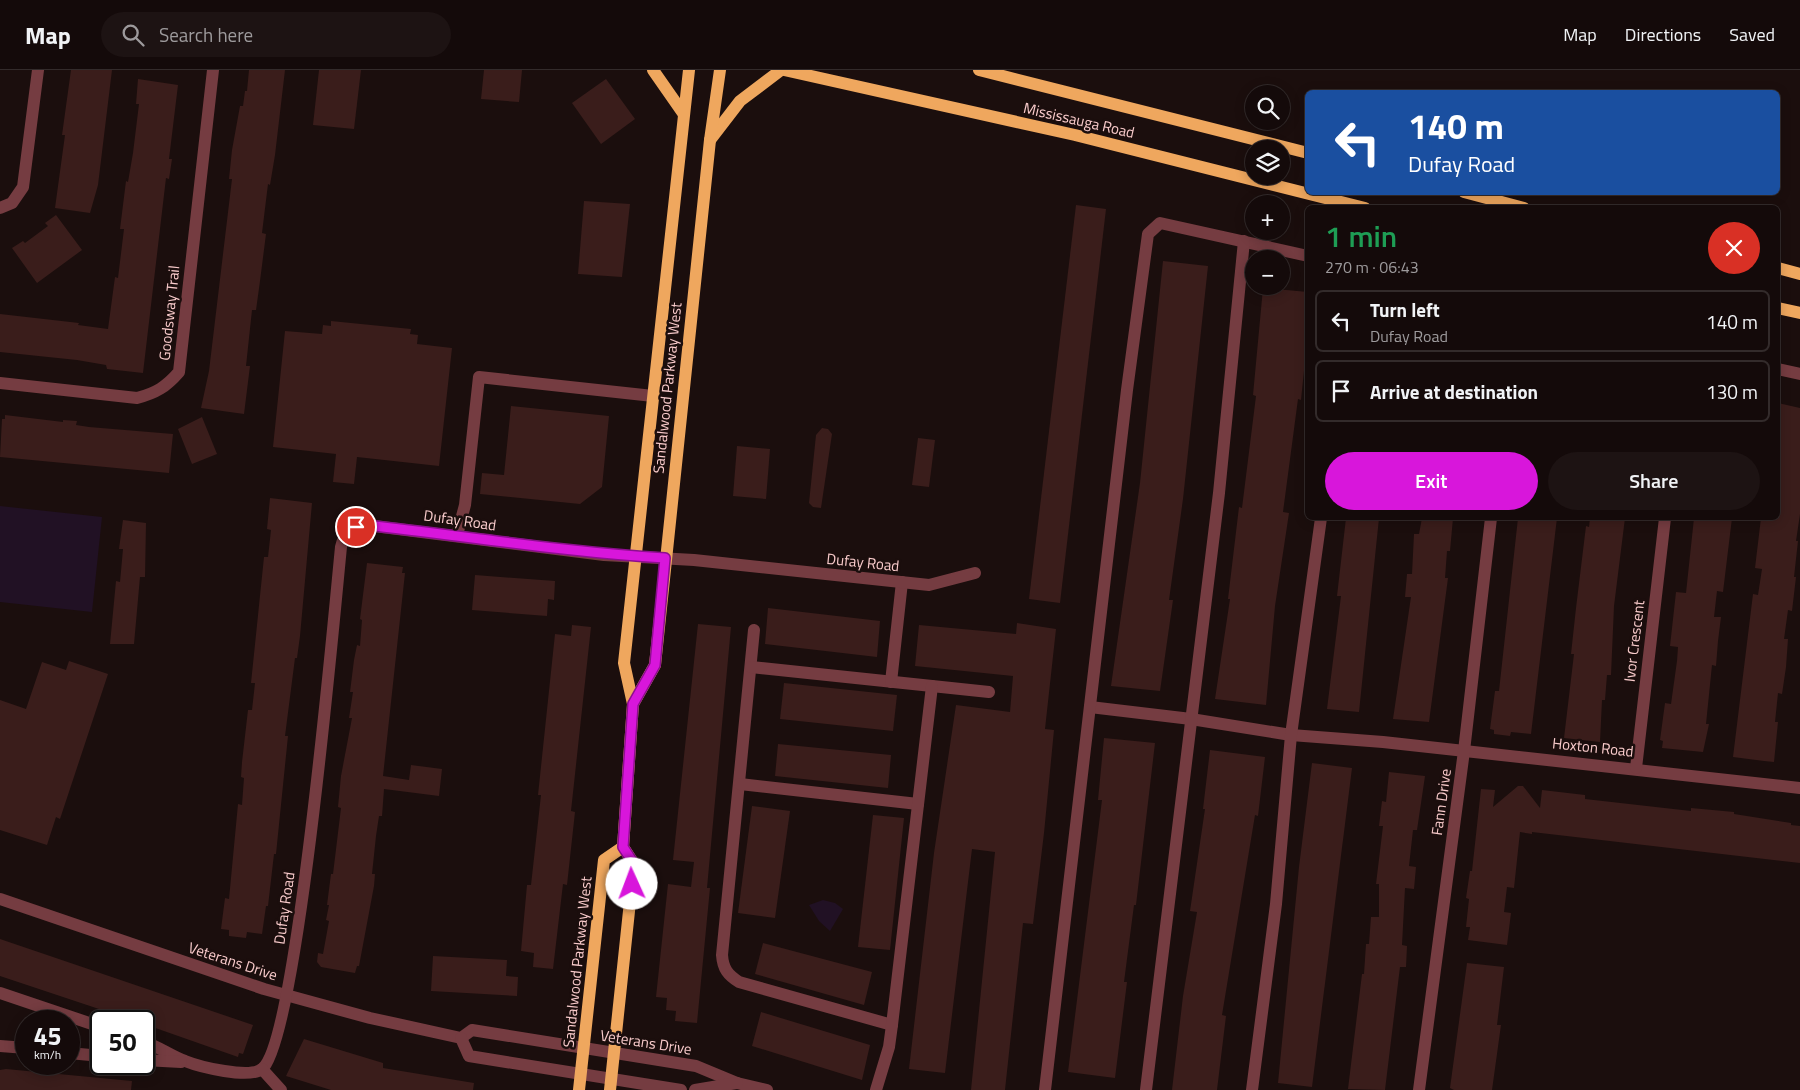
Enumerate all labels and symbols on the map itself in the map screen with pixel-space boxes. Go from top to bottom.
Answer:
street label: Mississauga Road [1021,96,1137,144]
street label: Goodsway Trail [153,264,185,362]
street label: Sandalwood Parkway West [647,301,687,475]
street label: Dufay Road [422,504,498,536]
pin [335,506,377,548]
street label: Dufay Road [825,547,901,577]
street label: Ivor Crescent [1618,598,1651,683]
street label: Hoxton Road [1551,731,1635,763]
street label: Fann Drive [1425,767,1457,837]
position arrow [605,857,657,909]
street label: Dufay Road [268,870,300,946]
street label: Sandalwood Parkway West [557,875,597,1049]
street label: Veterans Drive [185,936,281,986]
speed limit sign: 50 [90,1010,155,1075]
street label: Veterans Drive [599,1023,693,1061]

